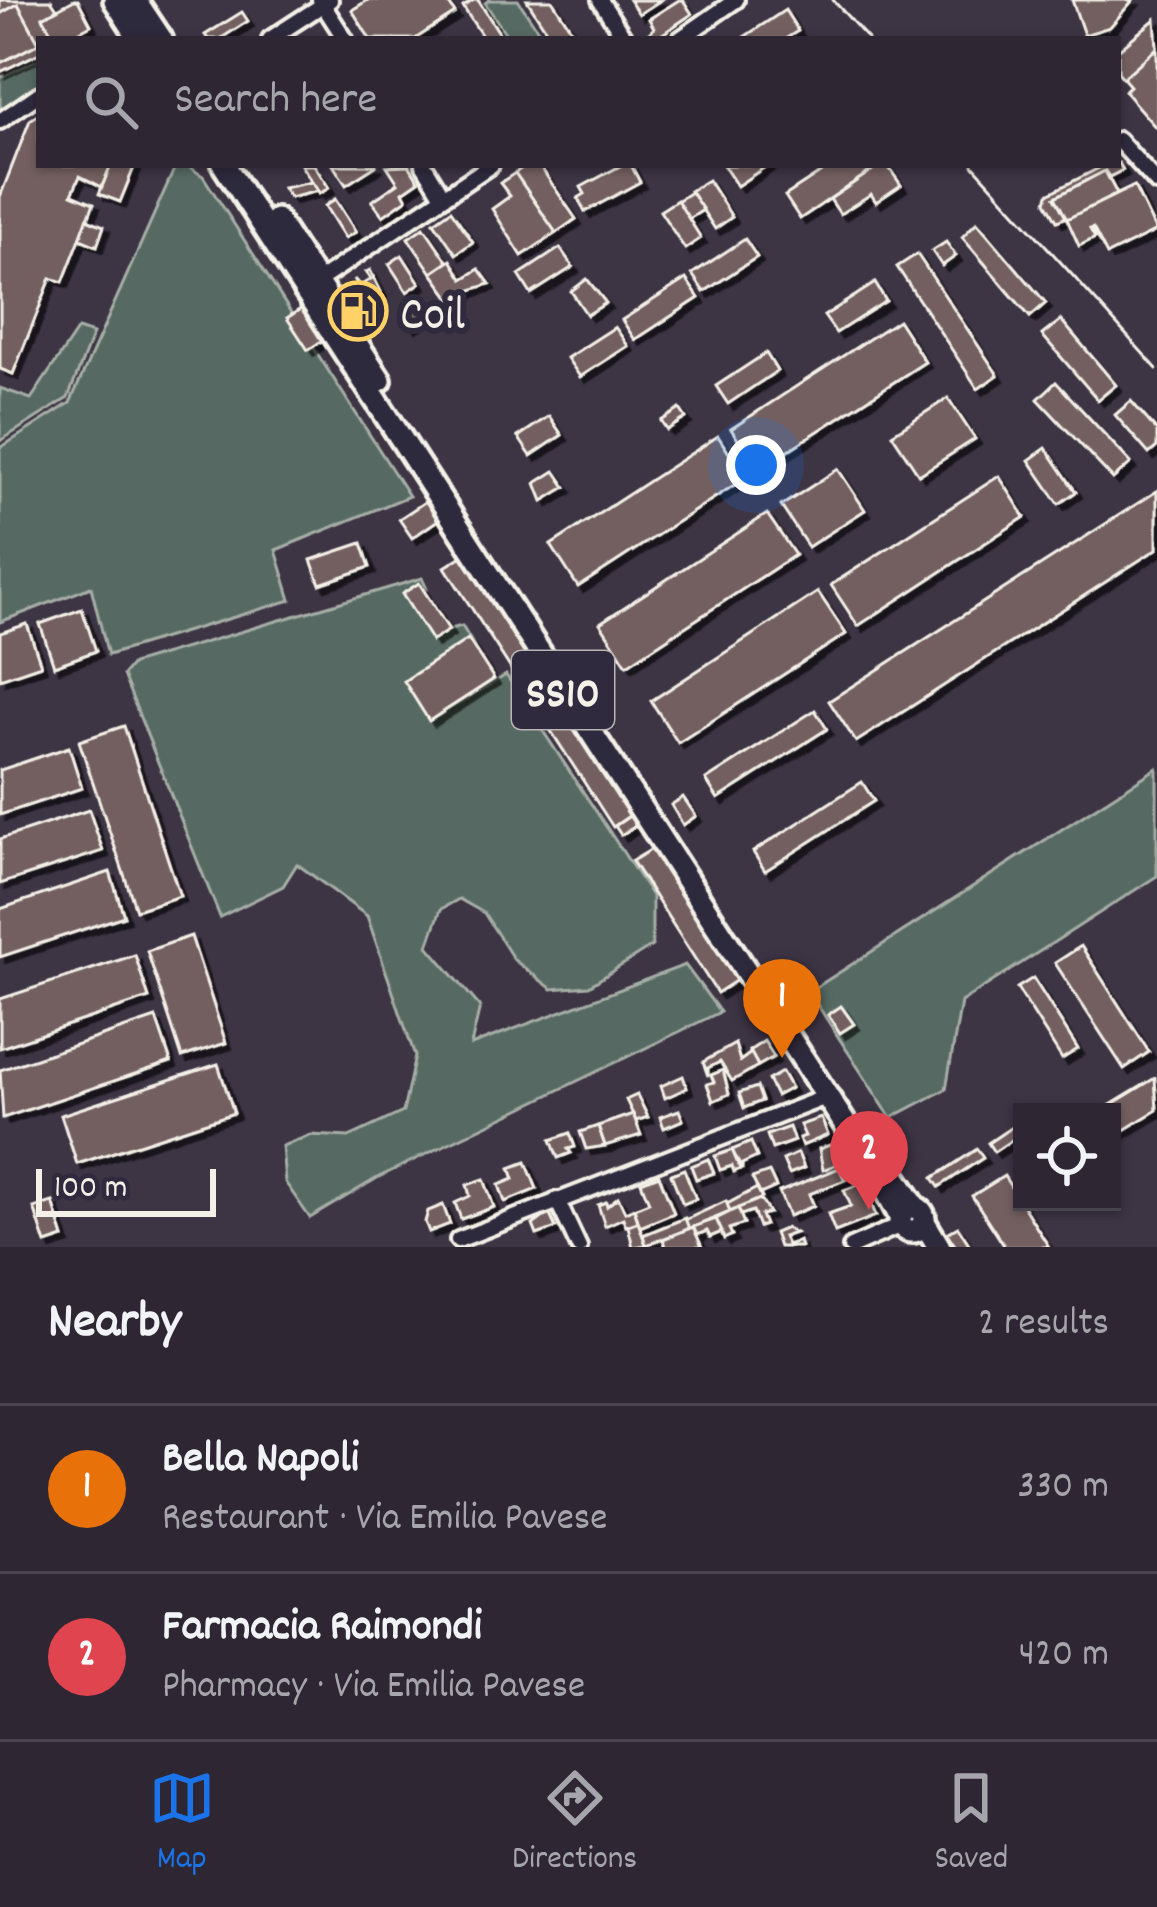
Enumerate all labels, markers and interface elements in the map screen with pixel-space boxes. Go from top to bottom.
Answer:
search box [36,36,1121,168]
icon: search [78,69,144,135]
text: Search here [174,70,377,134]
fuel station icon: Coil [327,280,389,342]
place label: Coil [400,284,465,353]
your location [726,435,786,495]
road number: SS10 [512,651,614,729]
pin: 1 [743,959,821,1058]
map controls [1013,1103,1121,1211]
button: locate [1013,1103,1121,1211]
pin: 2 [830,1111,908,1210]
scale bar [36,1163,216,1216]
text: 100 m [54,1166,127,1213]
text: Nearby [48,1289,181,1361]
text: 2 results [978,1298,1109,1353]
text: Bella Napoli [162,1429,359,1493]
text: 1 [83,1461,91,1516]
text: 330 m [1017,1461,1109,1516]
text: Restaurant · Via Emilia Pavese [162,1493,607,1548]
text: Farmacia Raimondi [162,1597,482,1661]
text: 2 [78,1629,96,1684]
text: 420 m [1019,1629,1109,1684]
text: Pharmacy · Via Emilia Pavese [162,1661,585,1716]
tab: Map [149,1765,215,1884]
tab: Directions [512,1765,637,1884]
tab: Saved [935,1765,1008,1884]

